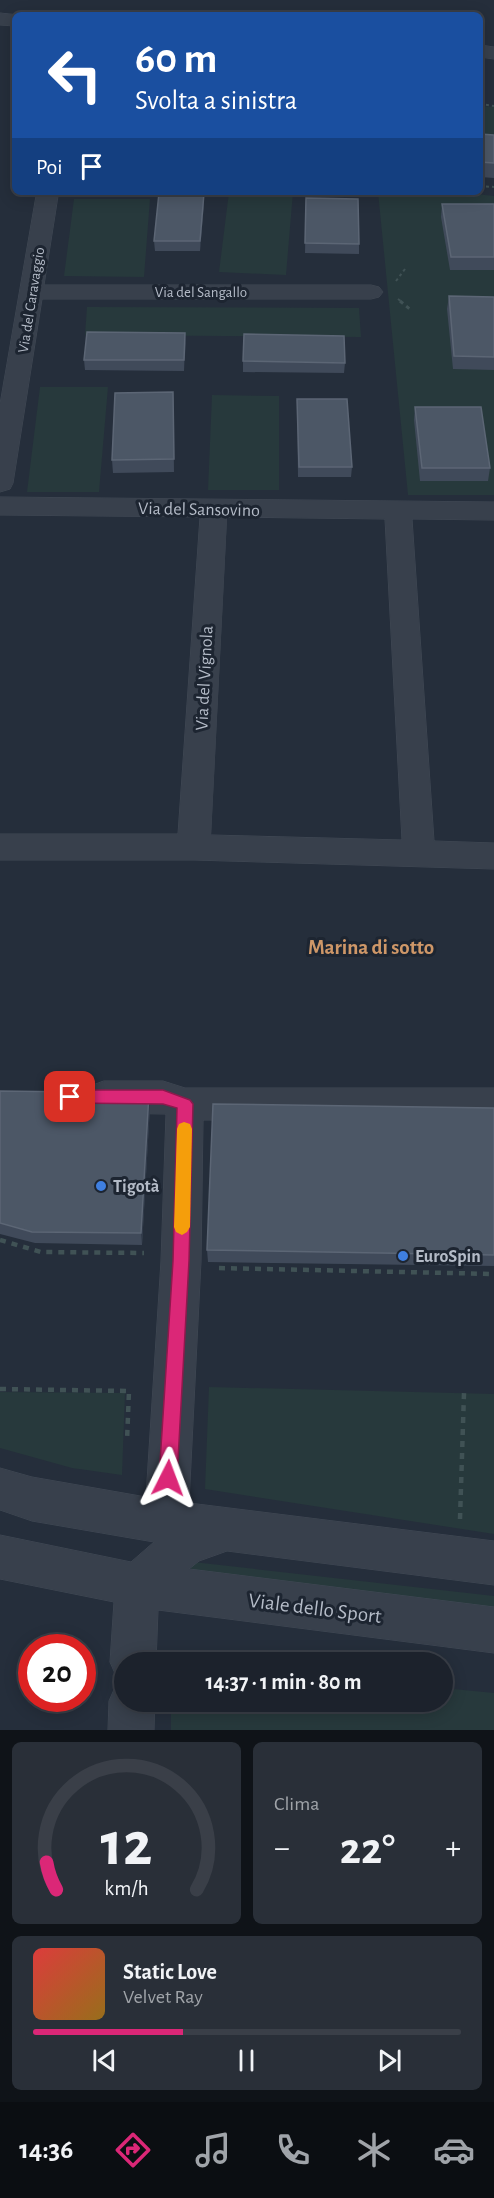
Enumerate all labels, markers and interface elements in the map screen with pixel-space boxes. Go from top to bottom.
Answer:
icon: left [36,36,114,114]
text: 60 m [135,38,217,80]
text: Svolta a sinistra [135,87,297,114]
icon: arrive [75,150,108,183]
text: Poi [36,156,63,178]
street label: Via del Caravaggio [16,246,47,354]
street label: Via del Sangallo [155,285,247,300]
street label: Via del Sansovino [138,500,260,520]
street label: Via del Vignola [193,625,217,731]
district label: Marina di sotto [308,937,434,958]
pin [44,1071,95,1122]
icon: arrive [53,1080,86,1113]
place label: Tigotà [113,1178,160,1196]
marker: Tigotà [94,1179,108,1193]
place label: EuroSpin [415,1248,481,1266]
marker: EuroSpin [396,1249,410,1263]
position arrow [136,1446,200,1510]
street label: Viale dello Sport [247,1590,383,1627]
speed limit sign: 20 [18,1634,96,1712]
text: 14:37 · 1 min · 80 m [205,1671,362,1693]
text: Clima [274,1794,319,1814]
text: 12 [101,1814,152,1876]
text: 22° [340,1827,395,1872]
text: − [274,1832,290,1865]
text: + [445,1832,461,1865]
text: km/h [104,1878,149,1899]
text: Static Love [123,1961,217,1983]
text: Velvet Ray [123,1987,203,2007]
icon: previous [88,2044,121,2077]
icon: pause [230,2044,263,2077]
icon: next [373,2044,406,2077]
icon: directions [112,2129,154,2171]
icon: music [192,2129,234,2171]
icon: phone [272,2129,314,2171]
icon: climate [353,2129,395,2171]
icon: car [433,2129,475,2171]
text: 14:36 [19,2136,73,2163]

